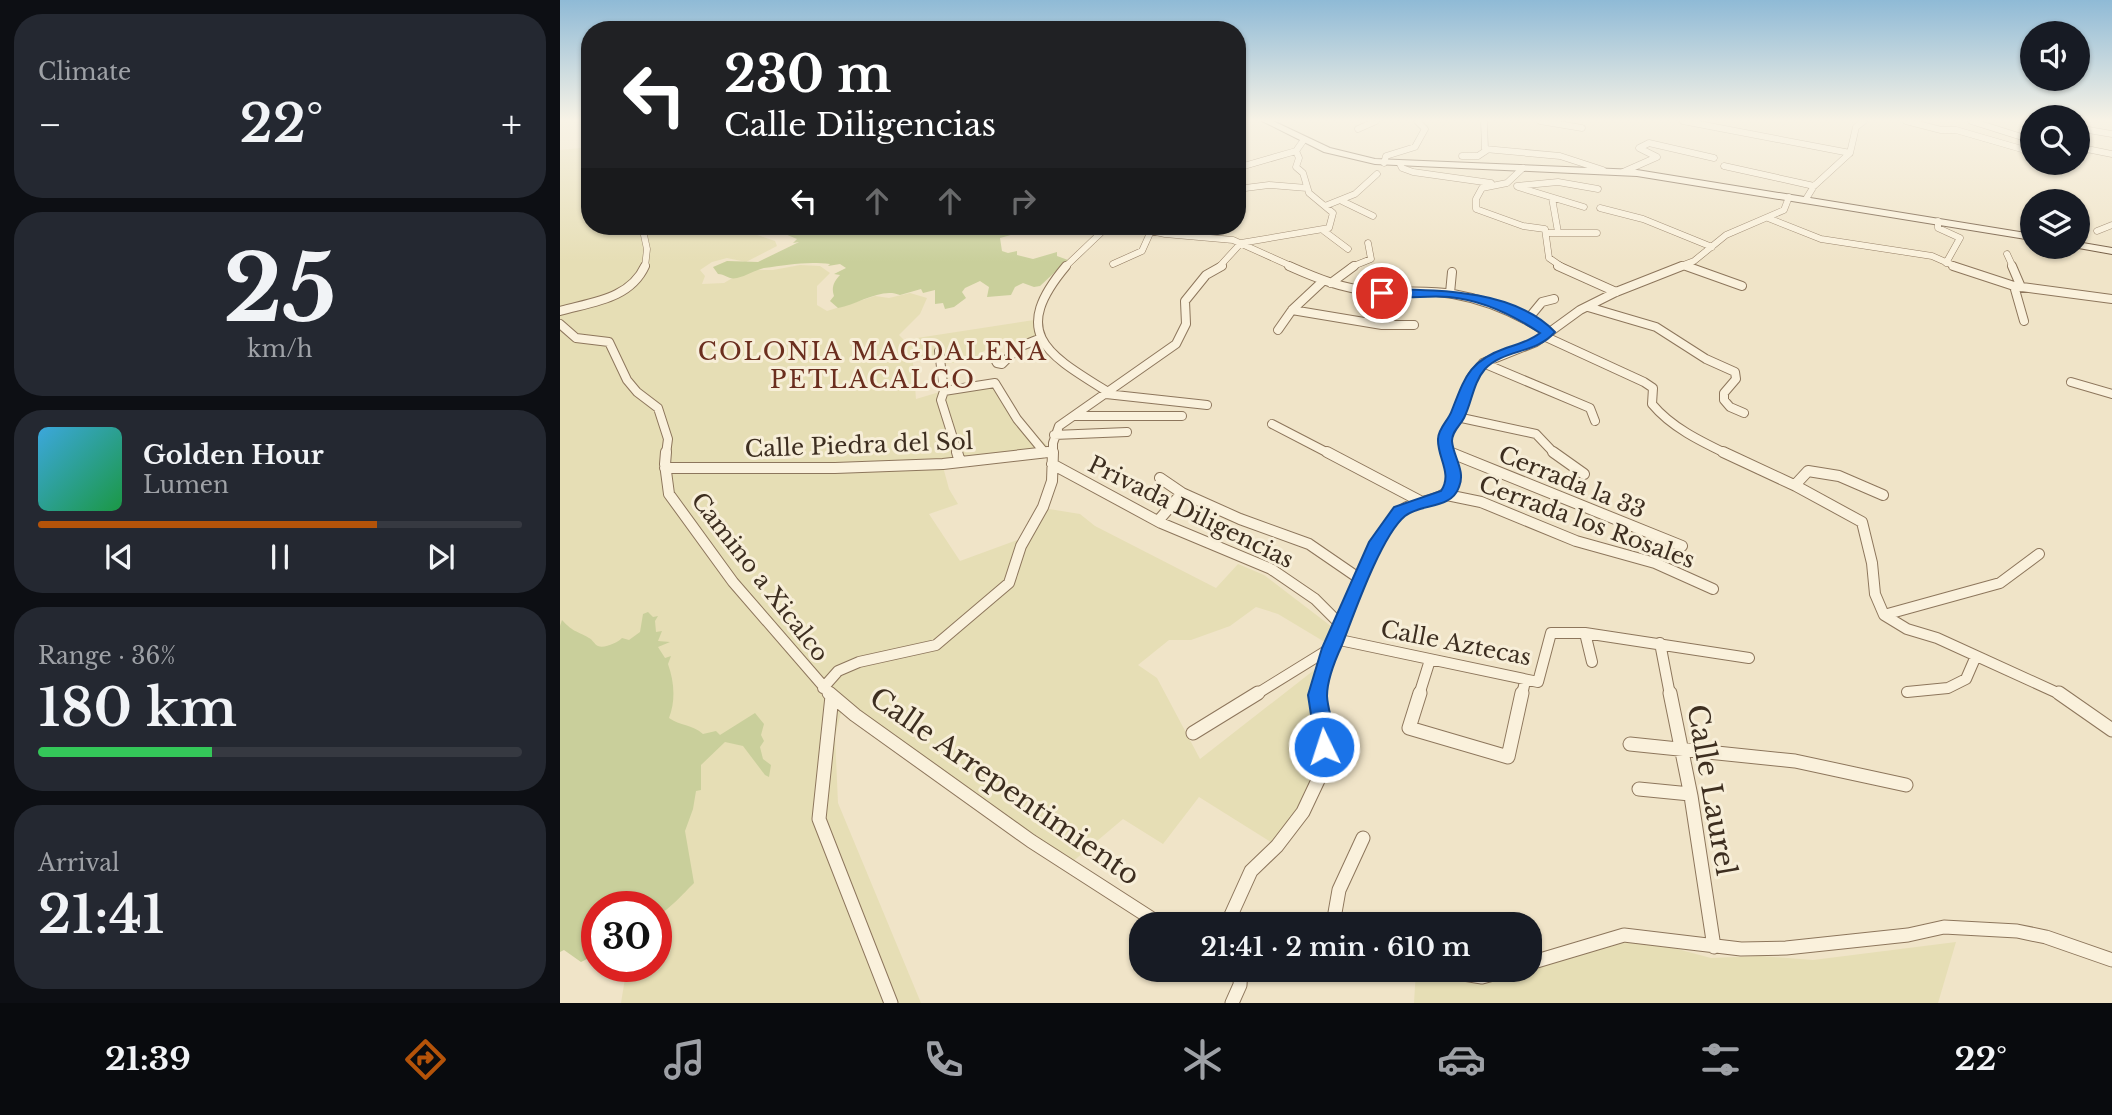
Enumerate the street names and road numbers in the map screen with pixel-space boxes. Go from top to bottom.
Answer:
street label: Calle Piedra del Sol [744,427,974,463]
street label: Cerrada la 33 [1495,440,1649,524]
street label: Privada Diligencias [1084,450,1298,574]
street label: Cerrada los Rosales [1475,470,1699,574]
street label: Camino a Xicalco [685,487,835,667]
street label: Calle Aztecas [1378,615,1534,671]
street label: Calle Arrepentimiento [863,680,1146,893]
street label: Calle Laurel [1679,702,1744,878]

